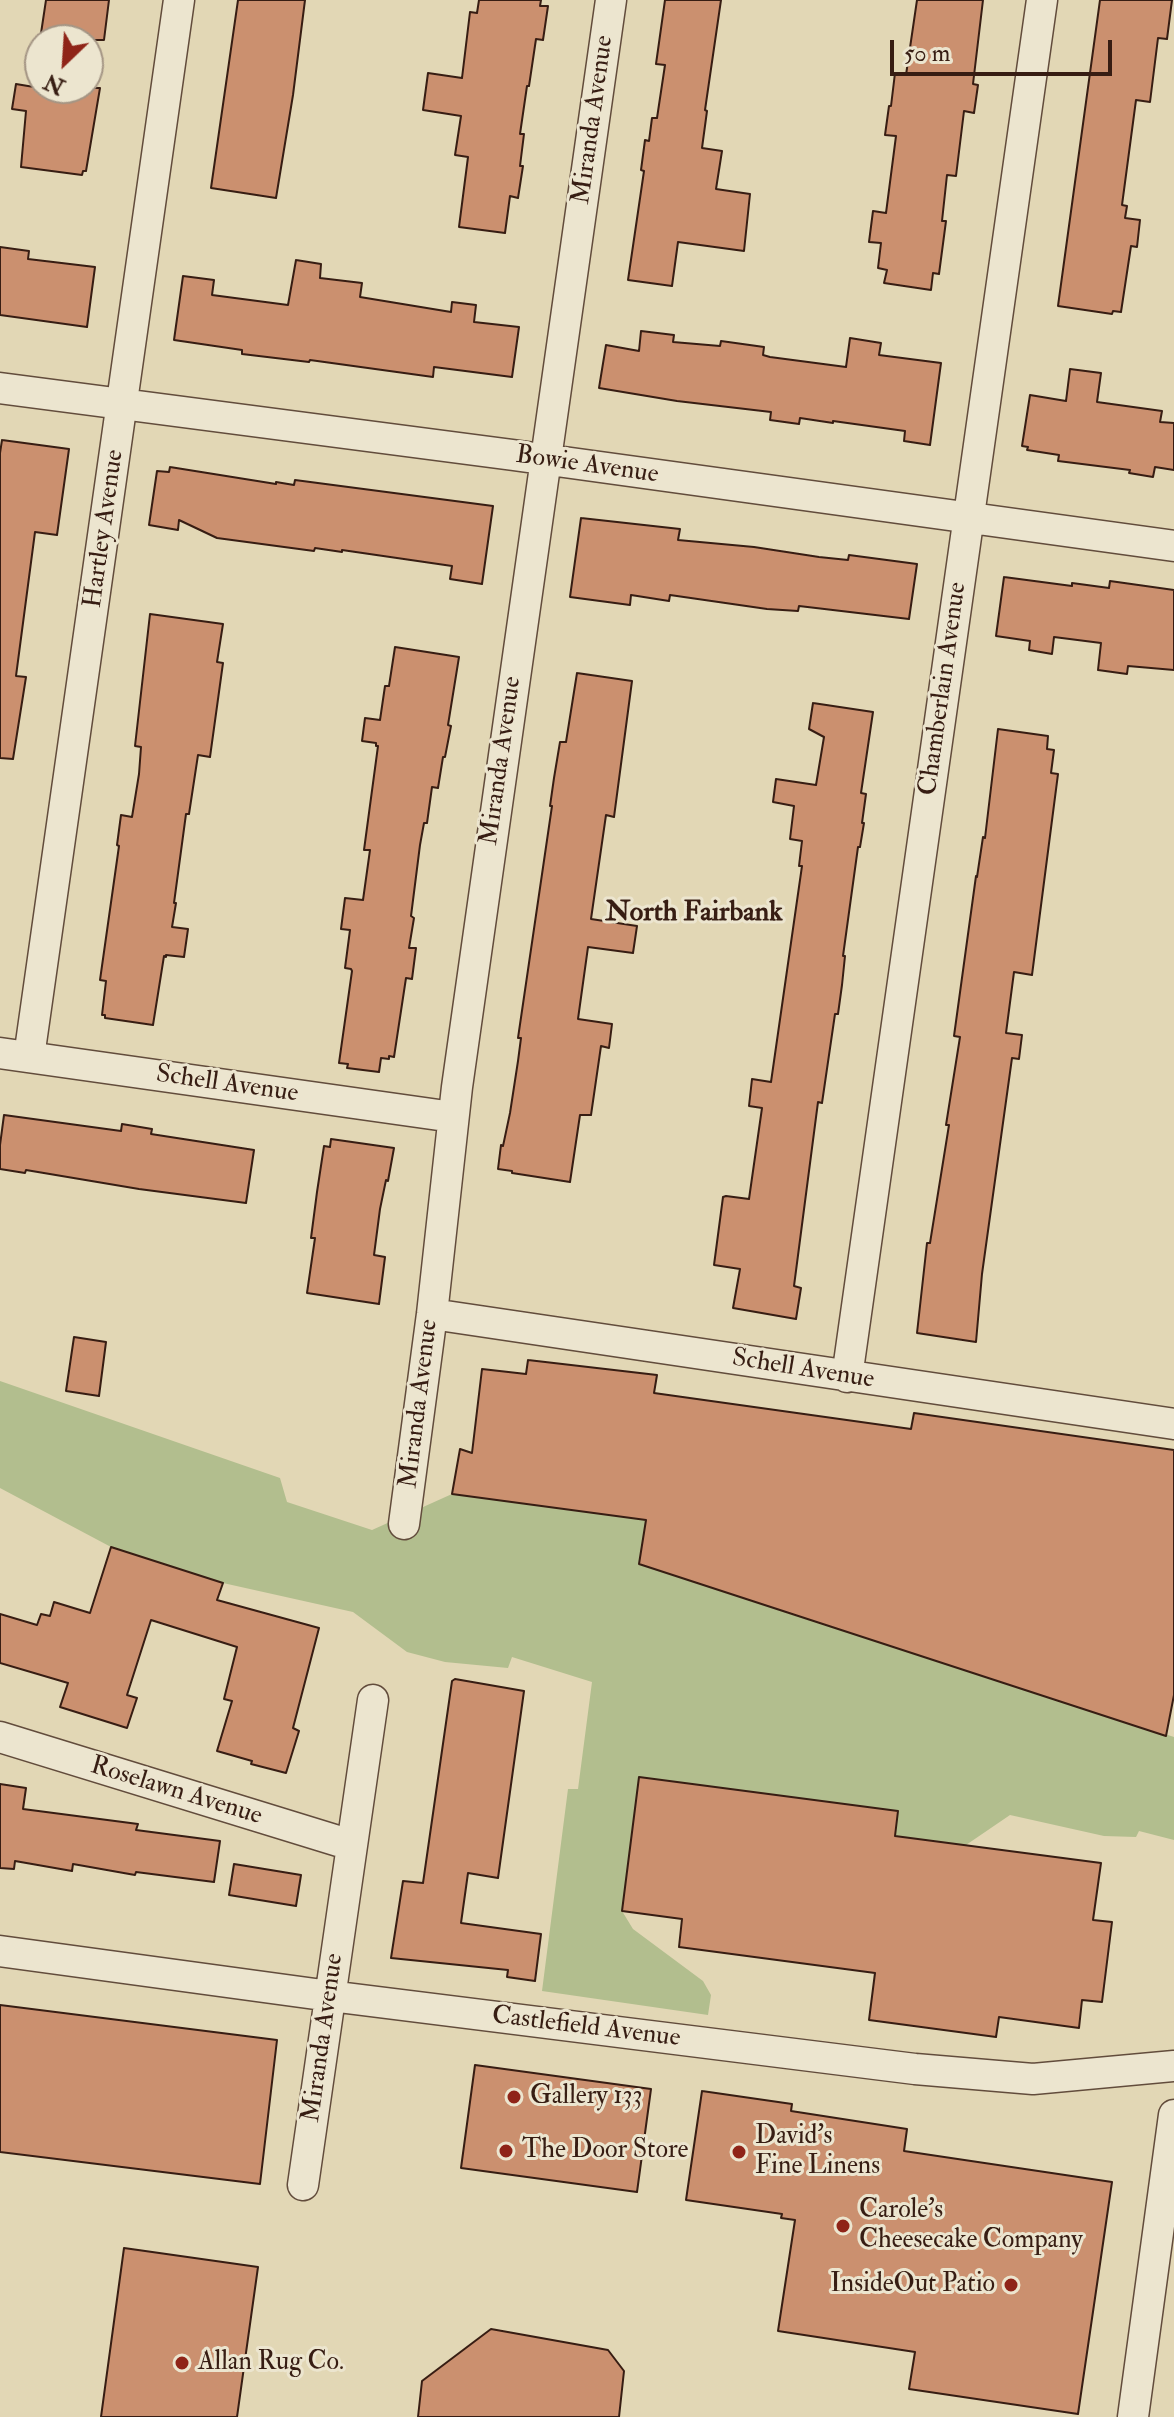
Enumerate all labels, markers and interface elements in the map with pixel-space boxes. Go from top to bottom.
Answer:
north arrow [24,24,104,104]
scale bar [894,24,1116,74]
street label: Miranda Avenue [567,34,621,206]
text: 50 m [904,38,950,69]
text: N [40,67,70,101]
street label: Bowie Avenue [514,441,660,491]
street label: Hartley Avenue [78,448,132,610]
street label: Chamberlain Avenue [914,580,974,798]
street label: Miranda Avenue [475,675,529,847]
district label: North Fairbank [605,897,783,931]
street label: Schell Avenue [154,1060,300,1110]
street label: Miranda Avenue [394,1318,446,1490]
street label: Schell Avenue [730,1343,876,1397]
street label: Roselawn Avenue [86,1751,266,1833]
street label: Miranda Avenue [297,1952,351,2124]
street label: Castlefield Avenue [490,2001,682,2055]
place label: Gallery 133 [530,2081,642,2113]
marker: Gallery 133 [505,2088,523,2106]
place label: David's Fine Linens [755,2121,880,2182]
place label: The Door Store [522,2135,688,2167]
marker: The Door Store [497,2142,515,2160]
marker: David's Fine Linens [730,2143,748,2161]
place label: Carole's Cheesecake Company [859,2195,1083,2256]
marker: Carole's Cheesecake Company [834,2217,852,2235]
place label: InsideOut Patio [830,2269,995,2301]
marker: InsideOut Patio [1002,2276,1020,2294]
place label: Allan Rug Co. [198,2347,344,2379]
marker: Allan Rug Co. [173,2354,191,2372]

